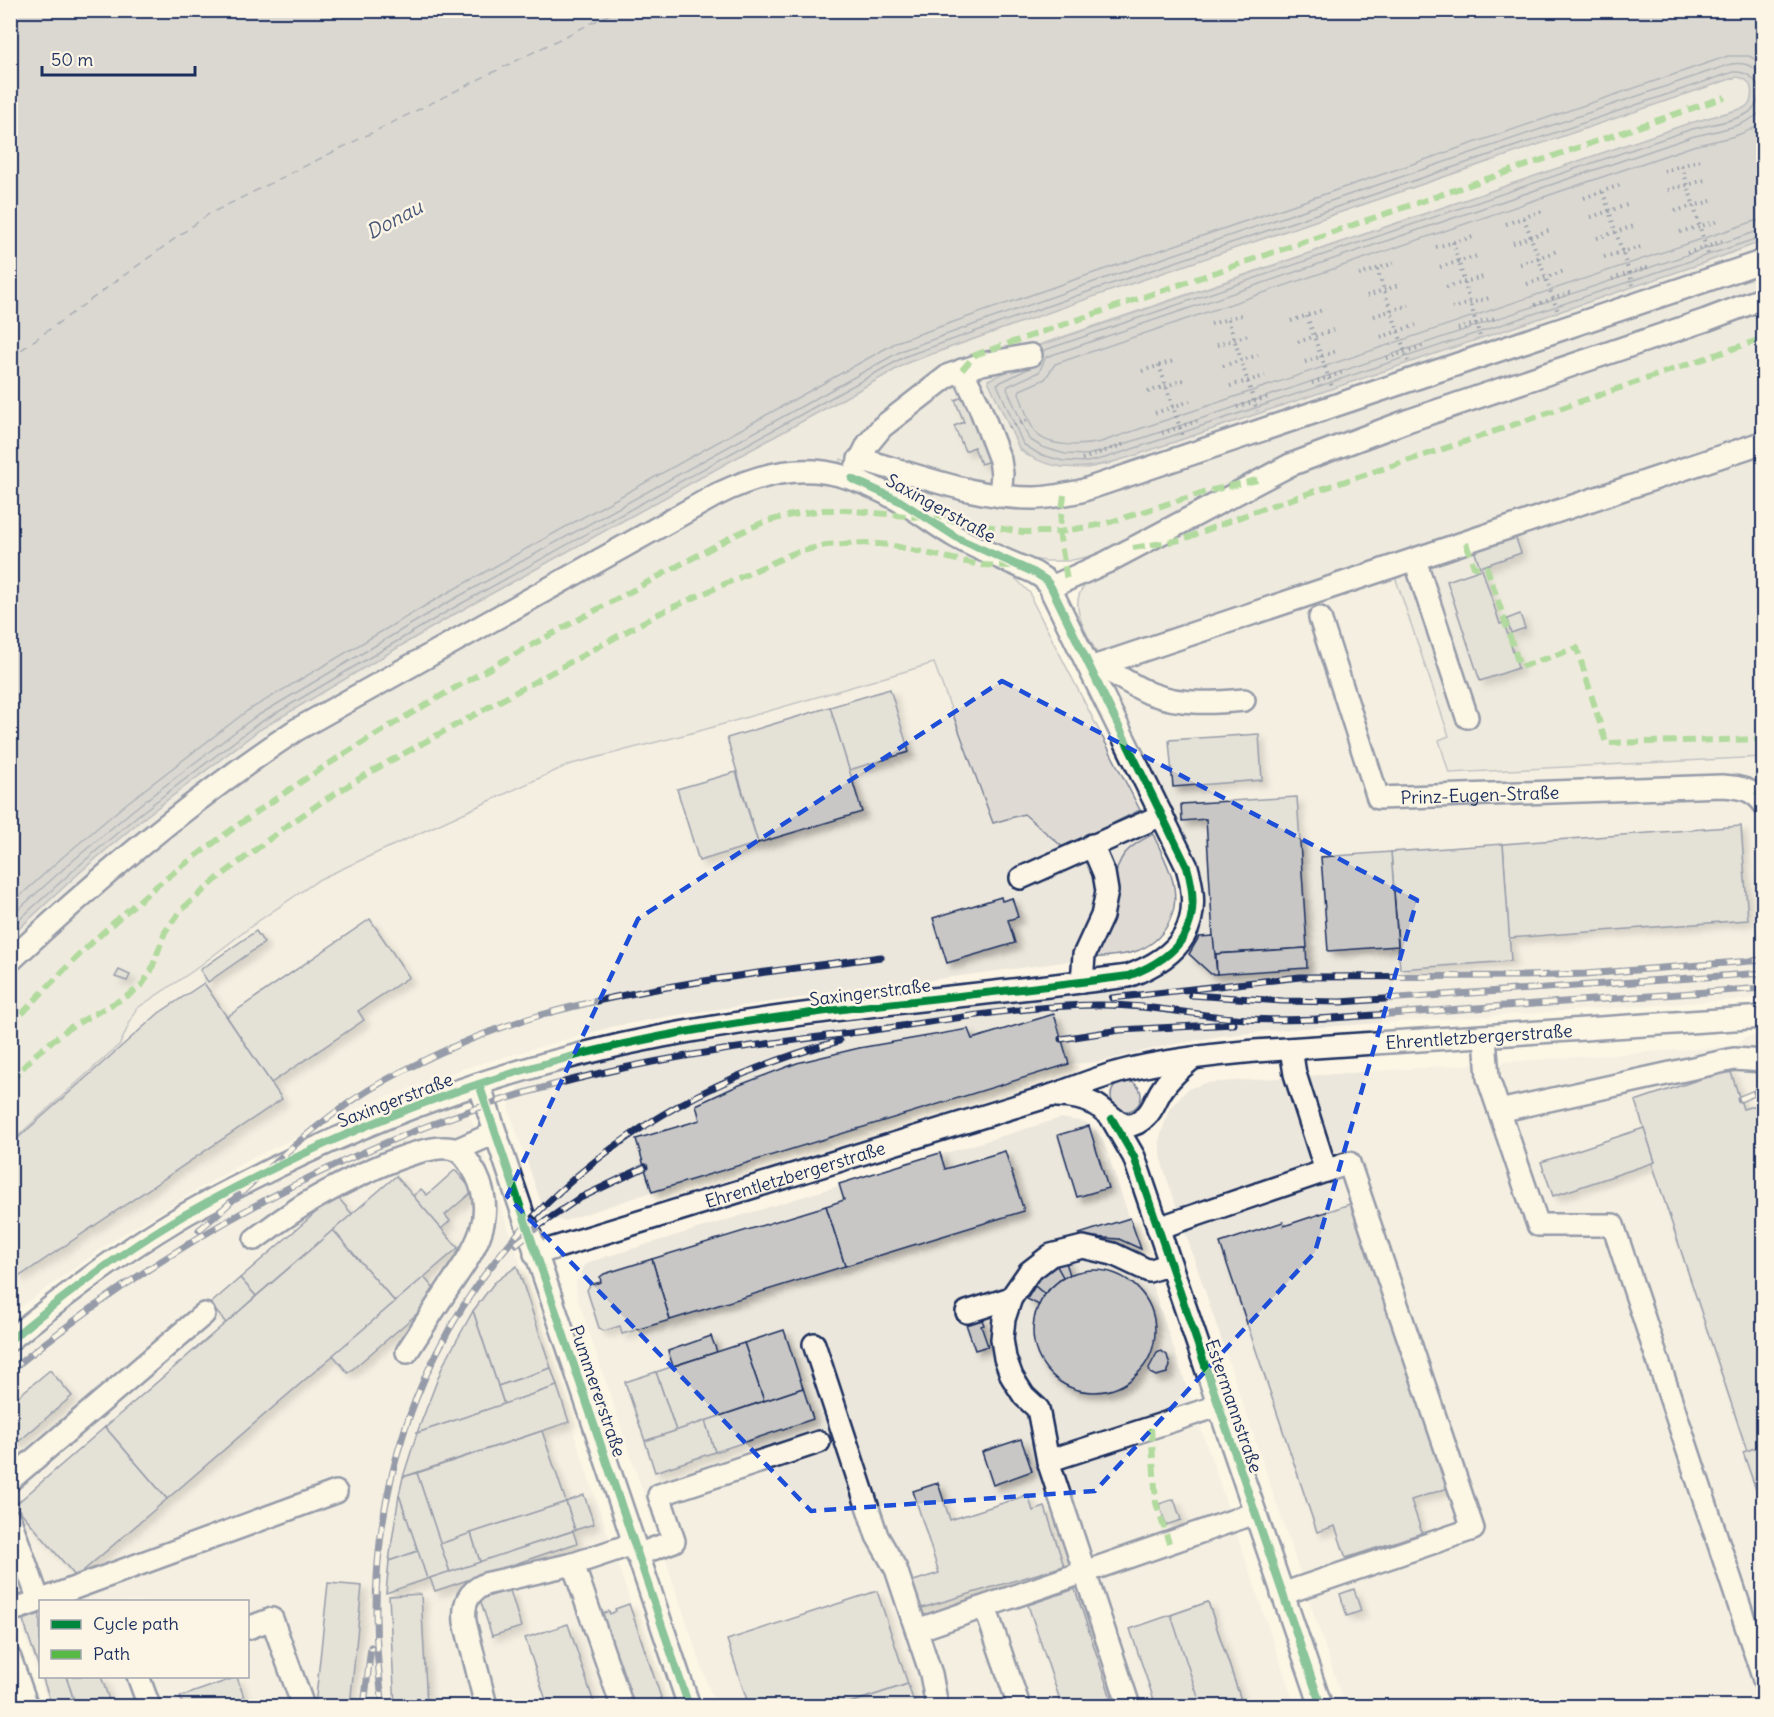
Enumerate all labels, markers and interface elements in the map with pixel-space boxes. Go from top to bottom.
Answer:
scale bar [42,39,195,77]
text: 50 m [51,48,93,71]
water label: Donau [362,193,428,244]
street label: Saxingerstraße [882,468,1000,548]
street label: Prinz-Eugen-Straße [1400,780,1560,809]
street label: Saxingerstraße [808,973,932,1011]
street label: Ehrentletzbergerstraße [1385,1018,1573,1054]
street label: Saxingerstraße [334,1067,456,1133]
street label: Ehrentletzbergerstraße [702,1136,888,1213]
street label: Pummererstraße [565,1322,631,1460]
street label: Estermannstraße [1200,1336,1268,1476]
legend [39,1600,249,1678]
text: Cycle path [93,1612,179,1635]
text: Path [93,1642,130,1665]

